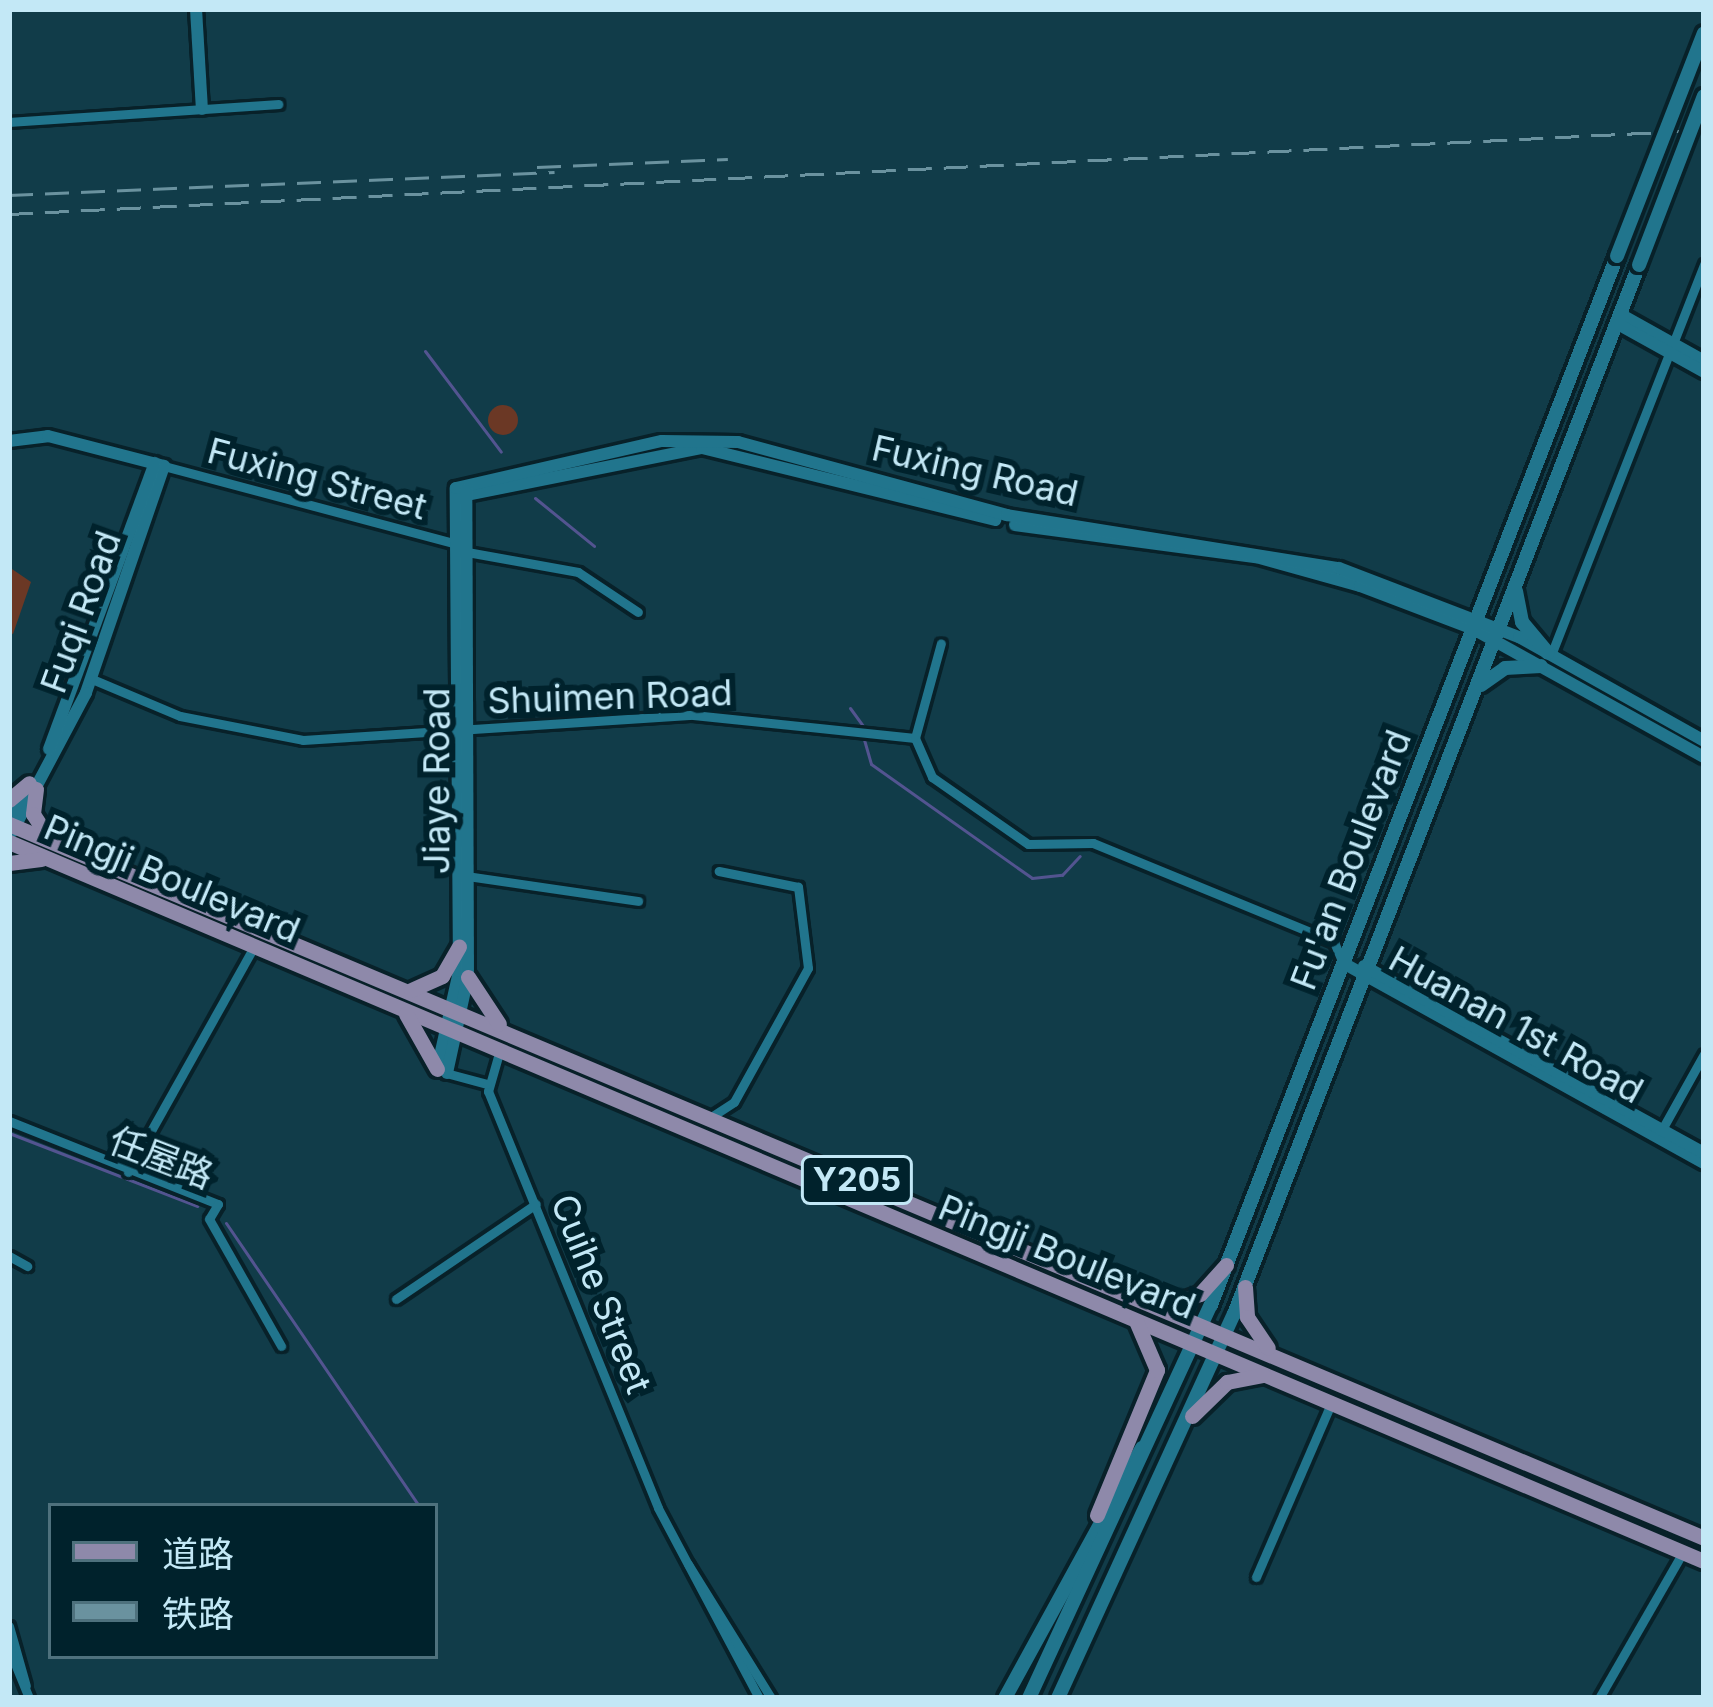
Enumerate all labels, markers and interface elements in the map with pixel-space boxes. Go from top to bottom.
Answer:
street label: Fuxing Road [868,426,1082,516]
street label: Fuxing Street [203,429,431,529]
street label: Fuqi Road [32,525,130,699]
street label: Shuimen Road [487,671,733,723]
street label: Jiaye Road [415,688,459,874]
street label: Fu'an Boulevard [1282,724,1420,996]
street label: Pingji Boulevard [38,806,306,952]
street label: Huanan 1st Road [1382,937,1650,1113]
street label: 任屋路 [103,1118,219,1198]
road number: Y205 [800,1153,914,1207]
street label: Pingji Boulevard [932,1186,1202,1328]
street label: Cuihe Street [542,1188,660,1400]
legend [48,1503,438,1659]
text: 道路 [162,1532,234,1576]
text: 铁路 [162,1592,234,1636]

